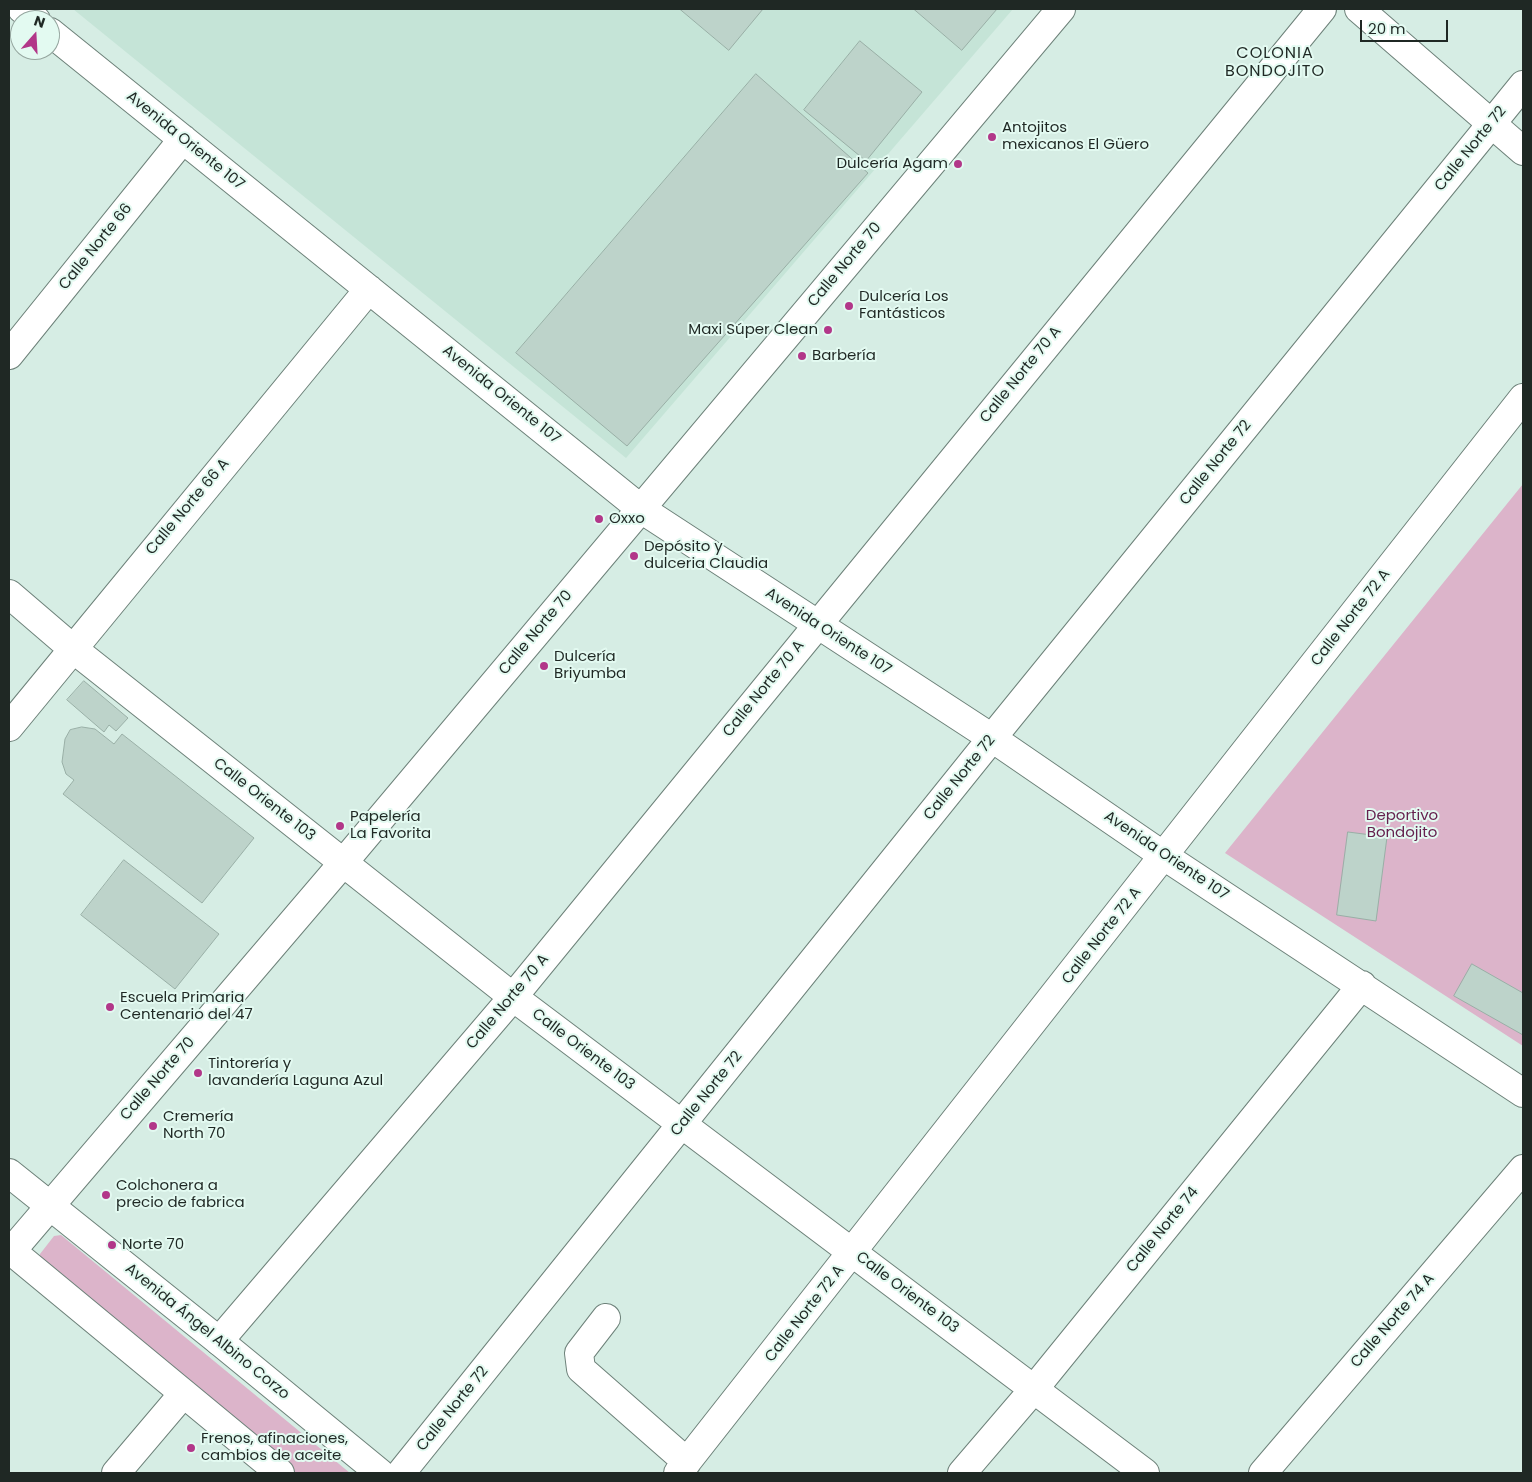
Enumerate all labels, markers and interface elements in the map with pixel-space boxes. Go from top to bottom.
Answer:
north arrow [10,10,60,60]
scale bar [1362,10,1450,42]
text: N [31,11,48,33]
text: 20 m [1368,18,1406,39]
district label: COLONIA BONDOJITO [1224,44,1326,82]
street label: Avenida Oriente 107 [122,88,248,194]
street label: Calle Norte 72 [1431,103,1511,195]
place label: Antojitos mexicanos El Güero [1002,119,1149,154]
marker: Antojitos mexicanos El Güero [986,131,998,143]
place label: Dulcería Agam [836,155,948,173]
marker: Dulcería Agam [952,158,964,170]
street label: Calle Norte 66 [56,200,136,294]
street label: Calle Norte 70 [805,219,885,311]
place label: Dulcería Los Fantásticos [859,288,949,323]
marker: Dulcería Los Fantásticos [843,300,855,312]
place label: Maxi Súper Clean [688,321,818,339]
street label: Calle Norte 70 A [977,323,1065,427]
marker: Maxi Súper Clean [822,324,834,336]
street label: Avenida Oriente 107 [438,342,564,448]
place label: Barbería [812,347,876,365]
marker: Barbería [796,350,808,362]
street label: Calle Norte 72 [1176,417,1256,509]
street label: Calle Norte 66 A [143,455,233,559]
place label: Oxxo [609,510,645,528]
marker: Oxxo [593,513,605,525]
place label: Depósito y dulceria Claudia [644,538,768,573]
marker: Depósito y dulceria Claudia [628,550,640,562]
street label: Calle Norte 72 A [1308,566,1394,670]
street label: Avenida Oriente 107 [762,585,894,679]
street label: Calle Norte 70 [496,587,576,679]
street label: Calle Norte 70 A [720,637,808,741]
place label: Dulcería Briyumba [554,648,626,683]
marker: Dulcería Briyumba [538,660,550,672]
street label: Calle Norte 72 [920,732,1000,824]
street label: Calle Oriente 103 [210,755,318,845]
park label: Deportivo Bondojito [1366,807,1438,842]
place label: Papelería La Favorita [350,808,431,843]
street label: Avenida Oriente 107 [1100,808,1232,904]
marker: Papelería La Favorita [334,820,346,832]
street label: Calle Norte 72 A [1059,884,1145,988]
street label: Calle Norte 70 A [463,951,553,1053]
place label: Escuela Primaria Centenario del 47 [120,989,253,1024]
marker: Escuela Primaria Centenario del 47 [104,1001,116,1013]
street label: Calle Oriente 103 [528,1005,638,1095]
street label: Calle Norte 70 [117,1034,199,1124]
street label: Calle Norte 72 [667,1048,747,1140]
place label: Tintorería y lavandería Laguna Azul [208,1055,383,1090]
marker: Tintorería y lavandería Laguna Azul [192,1067,204,1079]
place label: Cremería North 70 [163,1108,234,1143]
marker: Cremería North 70 [147,1120,159,1132]
place label: Colchonera a precio de fabrica [116,1177,245,1212]
street label: Calle Norte 74 [1123,1184,1203,1276]
marker: Colchonera a precio de fabrica [100,1189,112,1201]
place label: Norte 70 [122,1236,184,1254]
marker: Norte 70 [106,1239,118,1251]
street label: Calle Oriente 103 [852,1248,962,1338]
street label: Avenida Ángel Albino Corzo [121,1260,293,1404]
street label: Calle Norte 72 A [762,1262,848,1366]
street label: Calle Norte 74 A [1347,1270,1439,1372]
street label: Calle Norte 72 [413,1363,493,1455]
place label: Frenos, afinaciones, cambios de aceite [201,1430,348,1465]
marker: Frenos, afinaciones, cambios de aceite [185,1442,197,1454]

